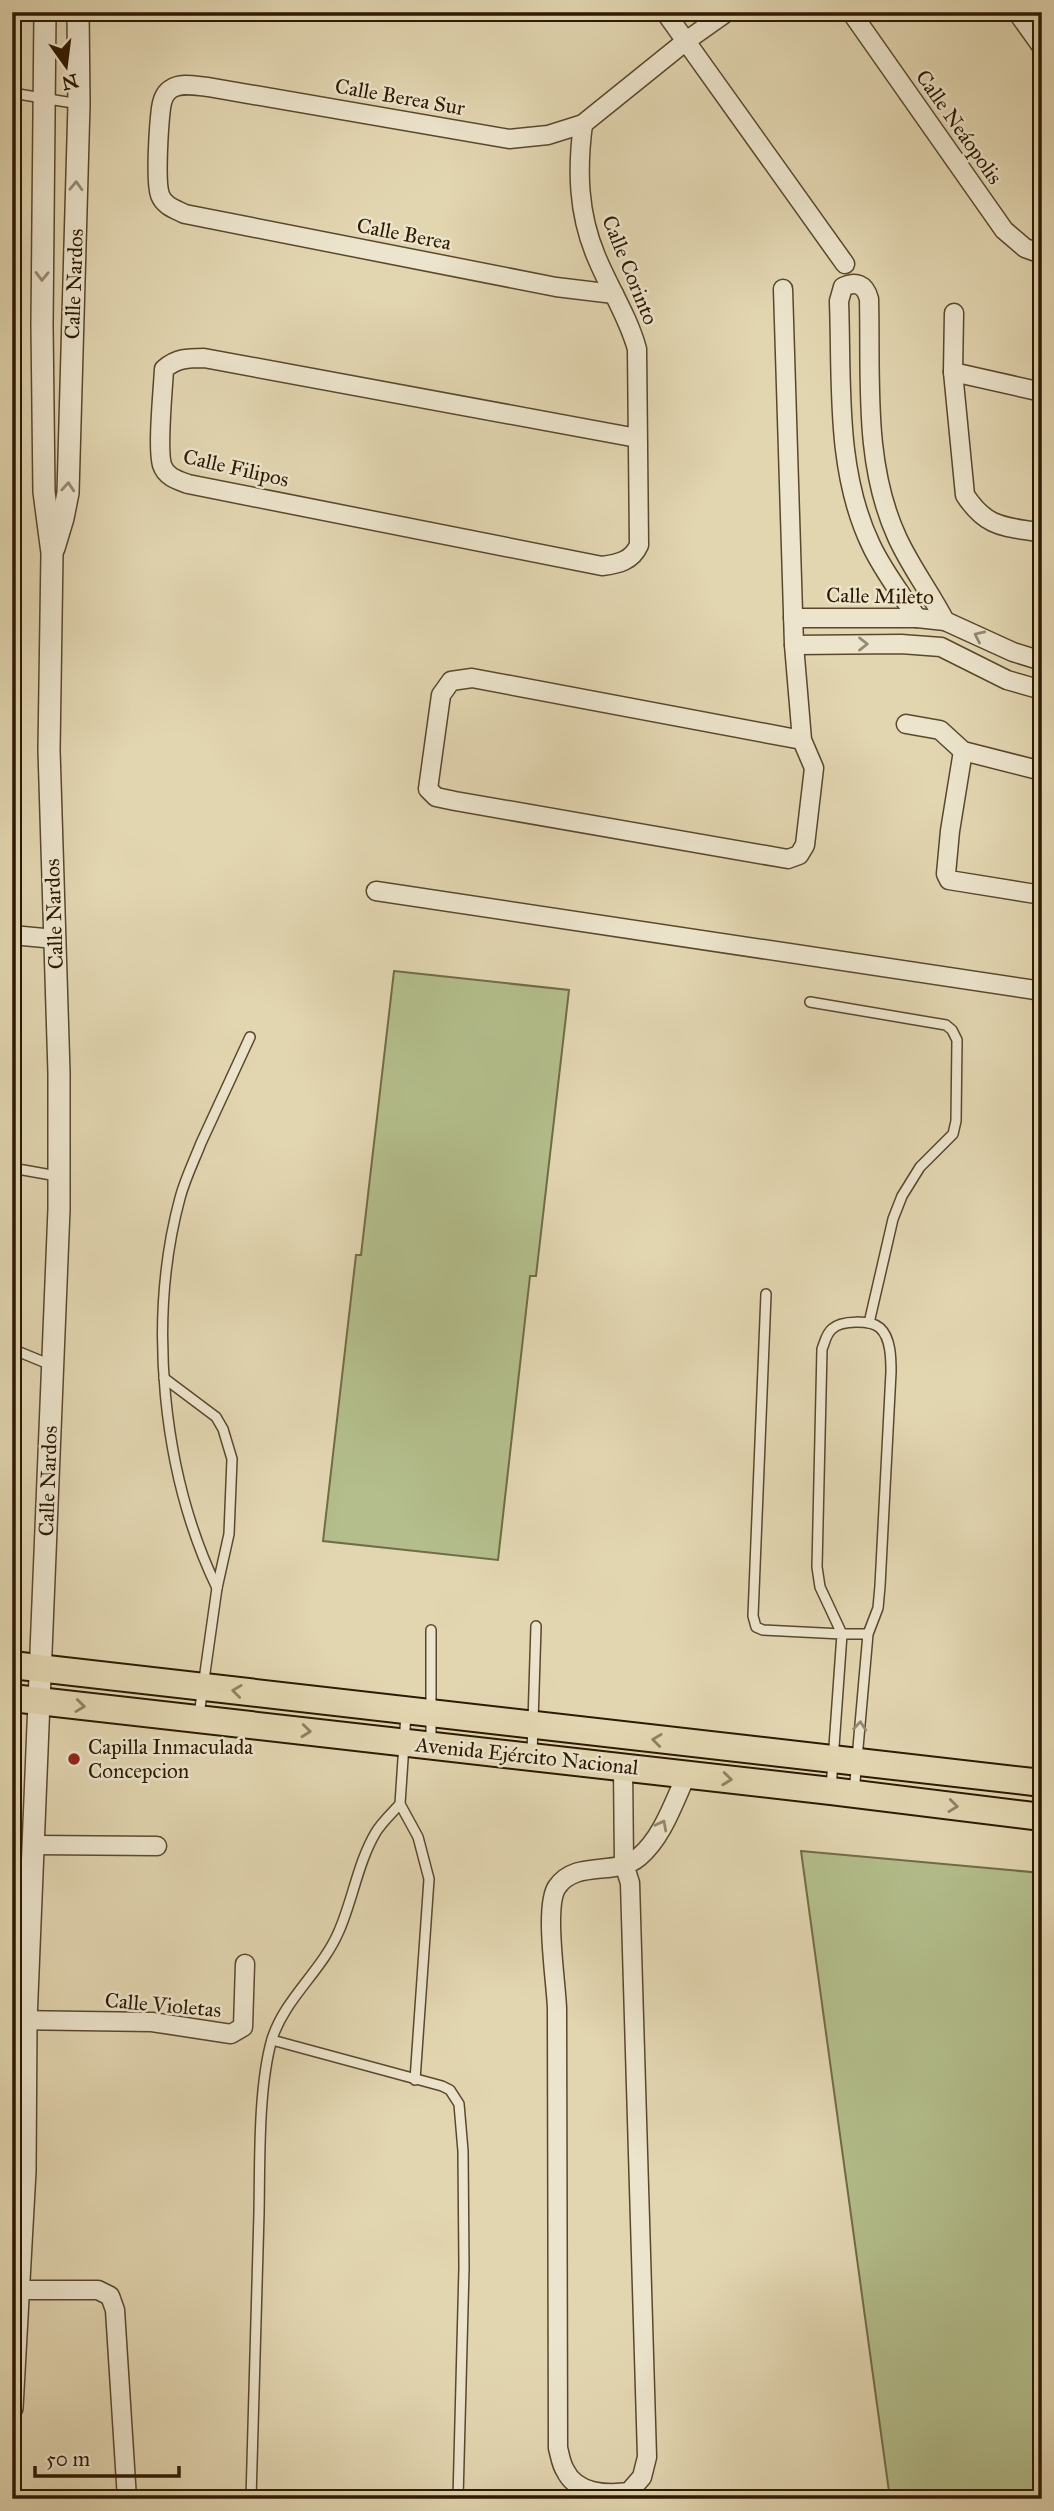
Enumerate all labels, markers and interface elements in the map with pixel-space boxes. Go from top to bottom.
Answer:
north arrow [32,32,102,102]
street label: Calle Neáopolis [910,65,1008,189]
text: N [59,69,81,95]
street label: Calle Berea Sur [333,73,467,121]
one-way arrow [69,180,84,191]
street label: Calle Corinto [596,211,664,329]
street label: Calle Berea [355,212,454,256]
street label: Calle Nardos [59,228,89,340]
one-way arrow [34,272,50,282]
street label: Calle Filipos [181,443,291,493]
one-way arrow [60,481,75,492]
street label: Calle Mileto [826,582,934,610]
one-way arrow [973,630,986,644]
one-way arrow [858,636,868,652]
street label: Calle Nardos [39,858,69,970]
street label: Calle Nardos [33,1425,63,1537]
one-way arrow [231,1683,243,1698]
one-way arrow [74,1698,86,1713]
one-way arrow [852,1720,867,1731]
one-way arrow [300,1724,312,1739]
street label: Avenida Ejército Nacional [413,1731,640,1781]
one-way arrow [652,1732,663,1747]
place label: Capilla Inmaculada Concepcion [88,1734,253,1784]
marker: Capilla Inmaculada Concepcion [66,1751,82,1767]
one-way arrow [722,1771,733,1786]
one-way arrow [947,1798,959,1813]
one-way arrow [654,1820,667,1832]
street label: Calle Violetas [104,1987,222,2023]
scale bar [35,2434,178,2478]
text: 50 m [46,2446,91,2472]

